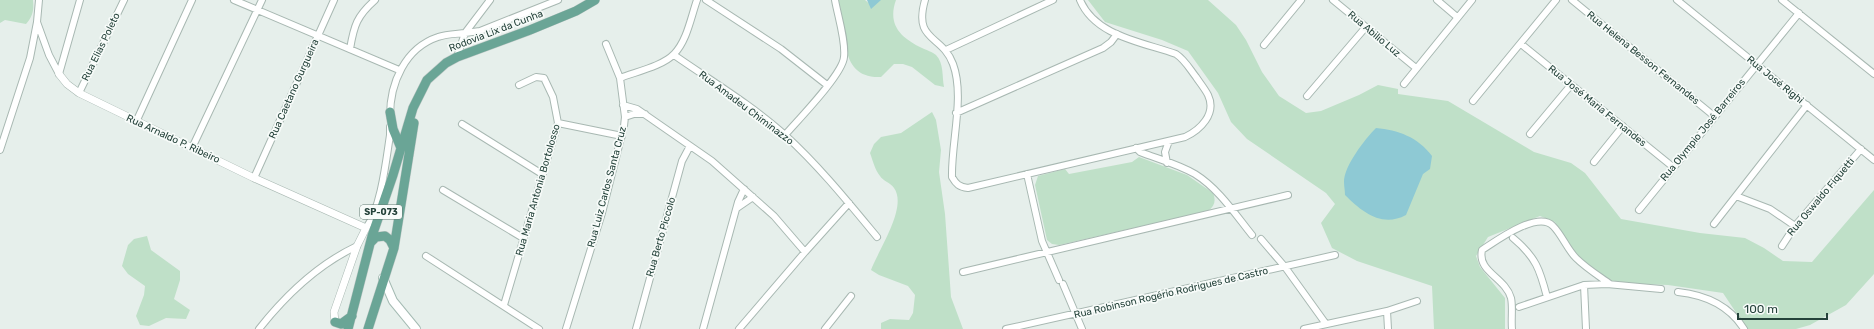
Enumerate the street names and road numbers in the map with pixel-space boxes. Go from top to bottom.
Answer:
street label: Rodovia Lix da Cunha [447,8,545,54]
street label: Rua Abilio Luz [1345,9,1403,59]
street label: Rua Helena Besson Fernandes [1584,9,1702,107]
street label: Rua Elias Poleto [79,11,123,83]
street label: Rua Caetano Gurgueira [267,37,321,141]
street label: Rua José Righi [1744,54,1806,106]
street label: Rua José Maria Fernandes [1545,63,1649,149]
street label: Rua Amadeu Chiminazzo [696,69,796,148]
street label: Rua Olympio José Barreiros [1658,76,1748,184]
street label: Rua Arnaldo P. Ribeiro [124,112,222,166]
street label: Rua Maria Antonia Bortolosso [513,122,563,257]
street label: Rua Luiz Carlos Santa Cruz [585,125,629,249]
street label: Rua Oswaldo Fiquetti [1785,155,1857,239]
street label: Rua Berto Piccolo [644,195,678,278]
road number: SP-073 [360,205,402,219]
street label: Rua Robinson Rogério Rodrigues de Castro [1073,265,1270,321]

